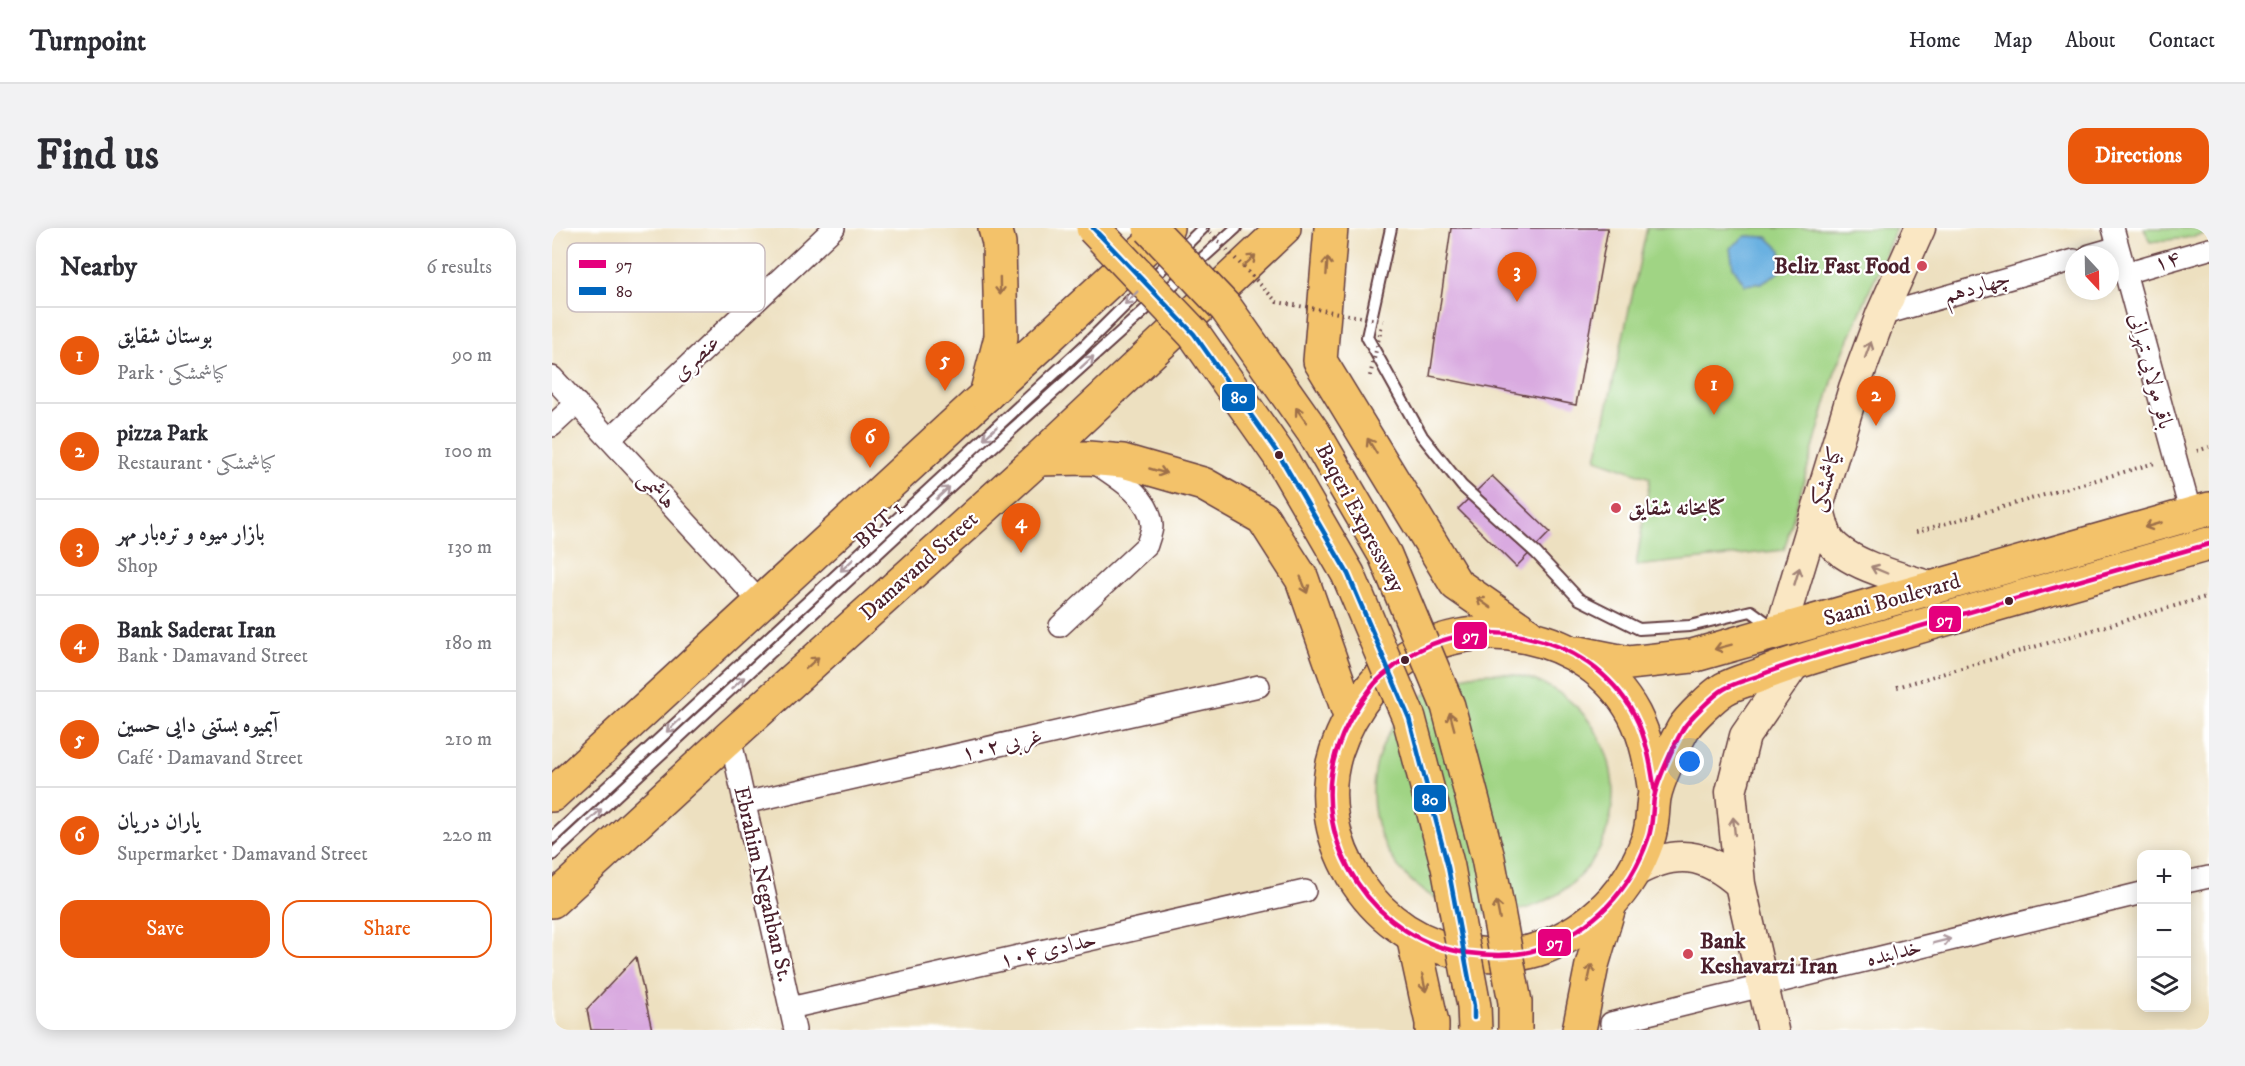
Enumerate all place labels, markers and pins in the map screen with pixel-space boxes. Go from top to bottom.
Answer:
pin: 3 [1498,253,1536,302]
place label: Beliz Fast Food [1774,253,1911,280]
marker: Beliz Fast Food [1915,259,1929,273]
pin: 5 [926,342,964,391]
pin: 1 [1694,366,1734,415]
pin: 2 [1856,376,1896,426]
pin: 6 [850,418,890,468]
unlabelled marker [1273,449,1285,461]
place label: کتابخانه شقایق [1628,495,1725,522]
marker: کتابخانه شقایق [1609,501,1623,515]
pin: 4 [1002,504,1040,553]
unlabelled marker [2003,595,2015,607]
unlabelled marker [1399,654,1411,666]
place label: Bank Keshavarzi Iran [1700,928,1838,980]
marker: Bank Keshavarzi Iran [1681,947,1695,961]

